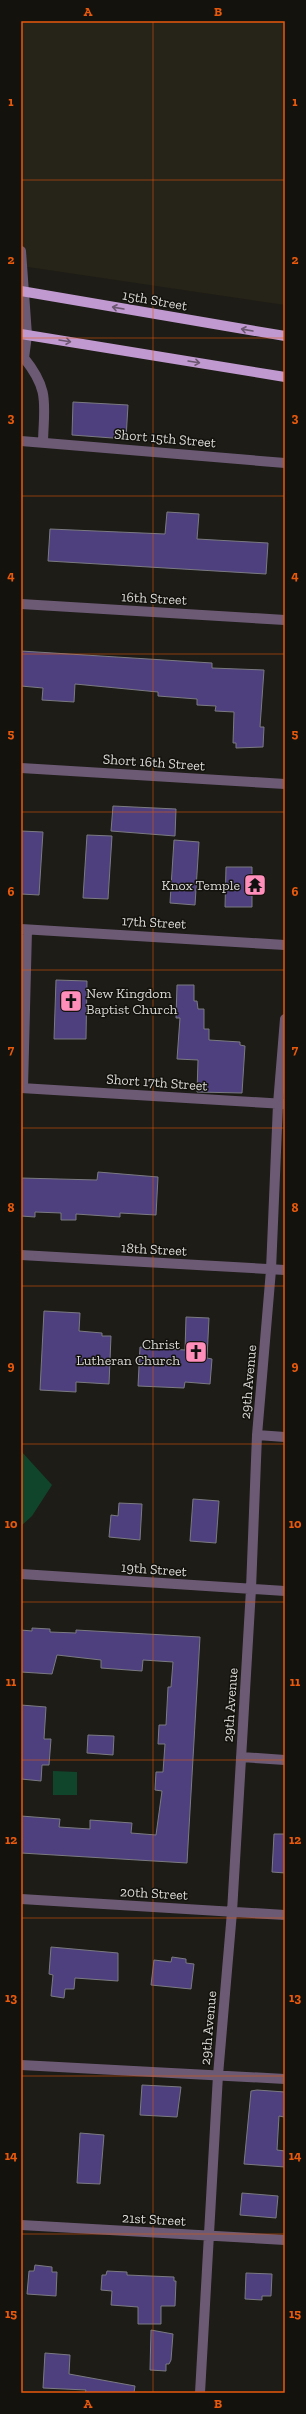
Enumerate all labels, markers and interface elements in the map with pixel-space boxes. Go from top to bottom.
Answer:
text: A [84,4,93,19]
text: B [214,4,222,19]
text: 1 [8,94,14,109]
text: 1 [292,94,298,109]
text: 2 [8,252,15,267]
text: 2 [292,252,299,267]
street label: 15th Street [121,286,189,315]
one-way arrow [112,303,125,311]
one-way arrow [240,325,253,333]
one-way arrow [59,337,72,345]
one-way arrow [187,358,200,366]
text: 3 [8,410,15,425]
text: 3 [292,410,299,425]
street label: Short 15th Street [113,426,217,451]
text: 4 [7,568,15,583]
text: 4 [291,568,299,583]
street label: 16th Street [121,588,188,609]
text: 5 [8,726,15,741]
text: 5 [292,726,299,741]
street label: Short 16th Street [102,750,206,775]
temple icon: Knox Temple [242,872,268,898]
place label: Knox Temple [162,877,240,894]
text: 6 [8,884,15,899]
text: 6 [292,884,299,899]
street label: 17th Street [121,912,188,933]
place label: New Kingdom Baptist Church [86,985,178,1018]
church icon: New Kingdom Baptist Church [58,988,84,1014]
text: 7 [8,1042,15,1057]
text: 7 [292,1042,299,1057]
street label: Short 17th Street [106,1070,209,1095]
text: 8 [7,1200,15,1215]
text: 8 [291,1200,299,1215]
street label: 18th Street [121,1239,188,1260]
place label: Christ Lutheran Church [76,1336,181,1369]
church icon: Christ Lutheran Church [183,1339,209,1365]
street label: 29th Avenue [237,1344,260,1420]
text: 9 [8,1358,15,1373]
text: 9 [292,1358,299,1373]
text: 10 [5,1516,18,1531]
text: 10 [289,1516,302,1531]
street label: 19th Street [121,1559,188,1580]
street label: 29th Avenue [219,1667,242,1743]
text: 11 [6,1674,17,1689]
text: 11 [290,1674,301,1689]
text: 12 [5,1832,17,1847]
text: 12 [289,1832,301,1847]
street label: 20th Street [119,1883,189,1904]
text: 13 [5,1990,17,2005]
street label: 29th Avenue [197,1990,220,2066]
text: 13 [289,1990,301,2005]
text: 14 [5,2148,18,2163]
text: 14 [289,2148,302,2163]
street label: 21st Street [122,2209,187,2230]
text: 15 [5,2306,17,2321]
text: 15 [289,2306,301,2321]
text: A [84,2396,93,2411]
text: B [214,2396,222,2411]

